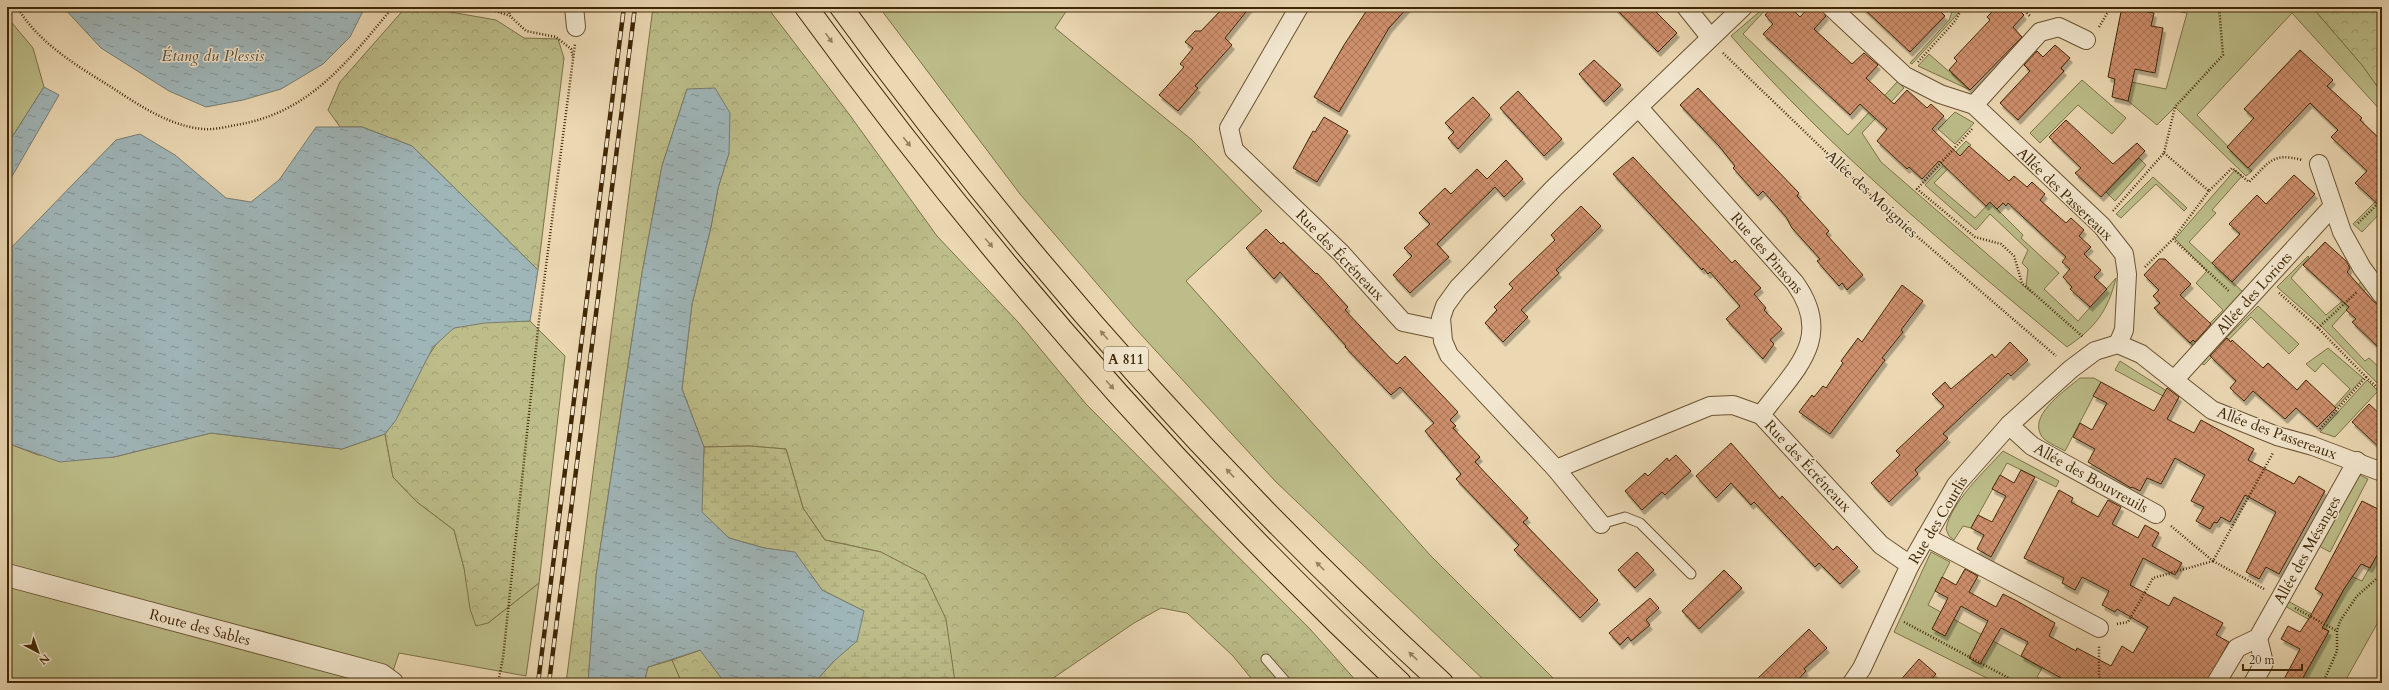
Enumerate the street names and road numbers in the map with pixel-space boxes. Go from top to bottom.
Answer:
street label: Allée des Passereaux [2013,143,2118,245]
street label: Allée des Moignies [1822,146,1922,242]
street label: Rue des Écréneaux [1291,205,1389,305]
street label: Rue des Pinsons [1726,208,1808,298]
street label: Allée des Loriots [2212,247,2296,339]
road number: A 811 [1104,347,1148,371]
street label: Allée des Passereaux [2214,402,2340,464]
street label: Rue des Écréneaux [1760,416,1856,517]
street label: Allée des Bouvreuils [2030,438,2152,518]
street label: Rue des Courlis [1904,472,1972,568]
street label: Allée des Mésanges [2269,492,2345,608]
street label: Route des Sables [147,604,253,650]

